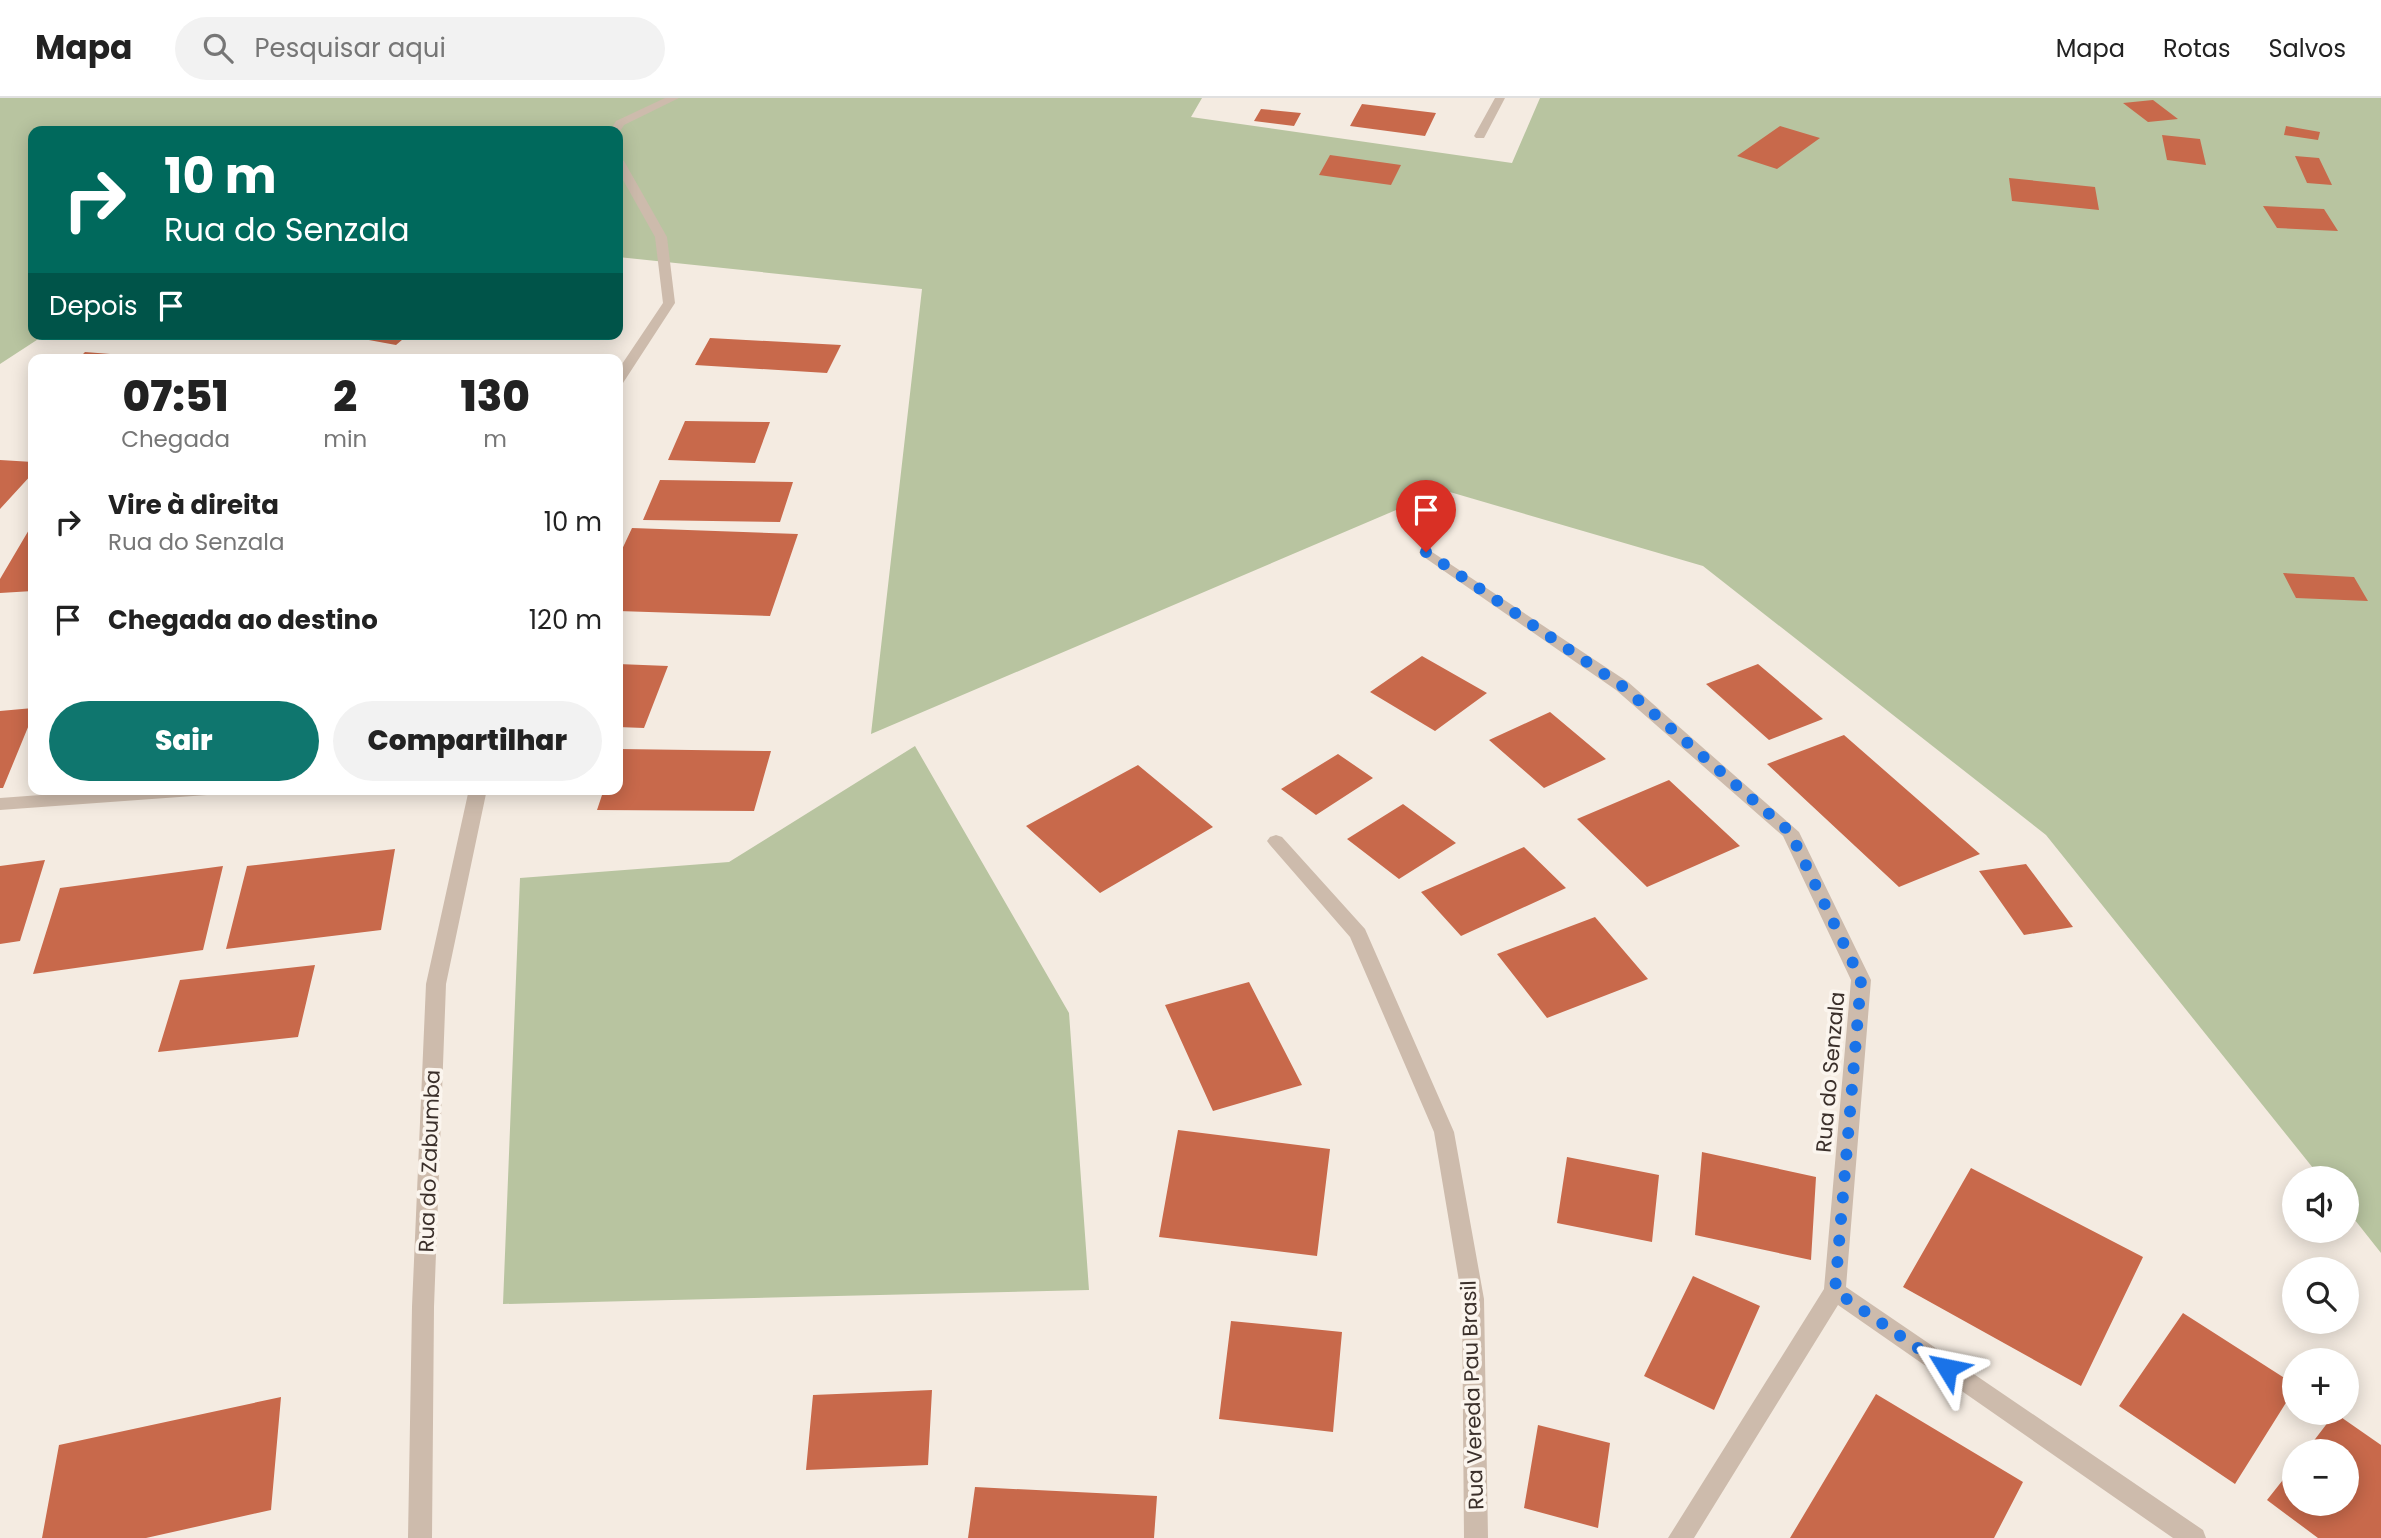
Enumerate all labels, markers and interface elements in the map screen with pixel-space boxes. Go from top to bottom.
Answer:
search box [175,17,665,80]
text: Mapa [35,24,133,71]
icon: search [199,29,237,67]
text: Pesquisar aqui [255,30,446,66]
text: Mapa [2056,32,2125,65]
text: Rotas [2163,32,2230,65]
text: Salvos [2268,32,2346,65]
text: 10 m [164,142,277,210]
icon: right [49,154,140,245]
text: Rua do Senzala [164,207,410,252]
icon: arrive [152,287,190,325]
text: Depois [49,288,138,324]
text: 07:51 [123,367,229,426]
text: 2 [333,367,357,426]
text: 130 [460,367,530,426]
text: Chegada [121,423,230,455]
text: min [323,423,367,455]
text: m [483,423,507,455]
pin [1396,480,1456,552]
text: Vire à direita [108,487,279,523]
icon: arrive [1407,491,1445,529]
icon: right [49,503,87,541]
text: 10 m [544,504,602,540]
text: Rua do Senzala [108,526,285,558]
icon: arrive [49,601,87,639]
text: Chegada ao destino [108,602,378,638]
text: 120 m [529,602,602,638]
button: Sair [49,701,319,781]
button: Compartilhar [333,701,602,781]
street label: Rua do Senzala [1809,990,1851,1154]
street label: Rua do Zabumba [411,1069,447,1253]
map controls [2282,1166,2359,1516]
button: sound [2282,1166,2359,1243]
button: search [2282,1257,2359,1334]
street label: Rua Vereda Pau Brasil [1454,1280,1490,1510]
position arrow [1910,1331,1984,1405]
button: + [2282,1348,2359,1425]
button: − [2282,1439,2359,1516]

